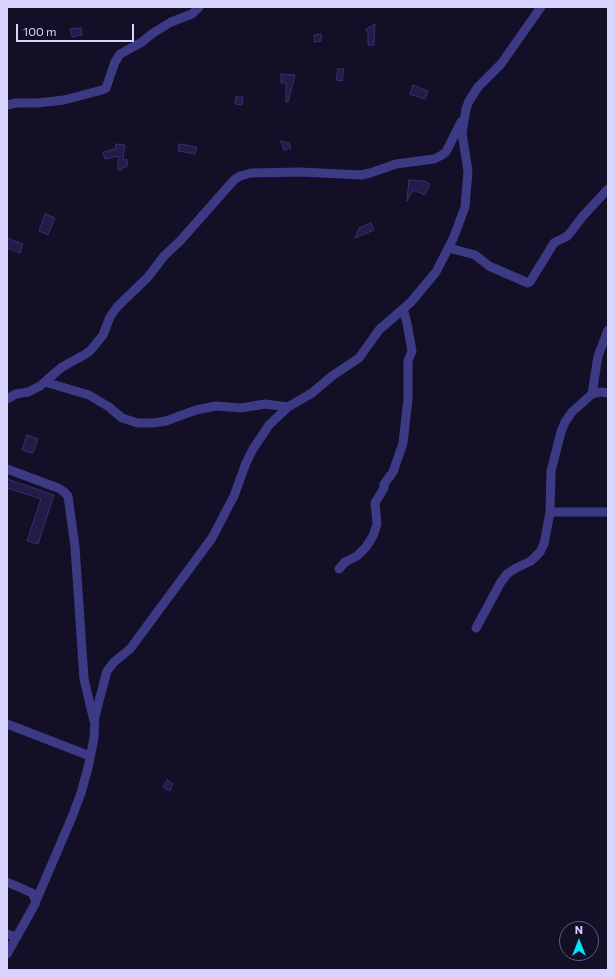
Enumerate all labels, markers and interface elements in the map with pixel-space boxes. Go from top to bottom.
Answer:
scale bar [18,16,136,42]
text: 100 m [23,24,57,38]
north arrow [559,921,599,961]
text: N [575,923,583,936]

